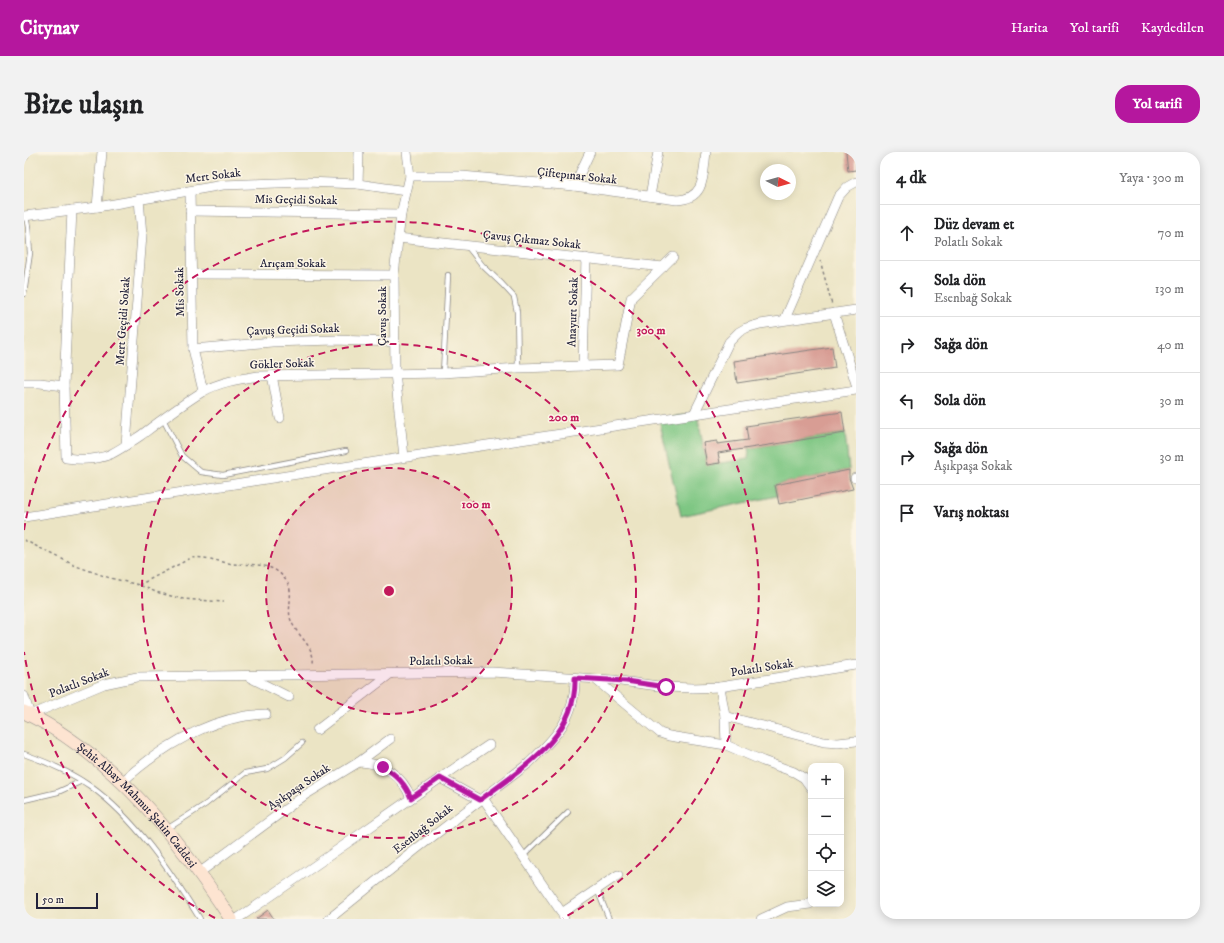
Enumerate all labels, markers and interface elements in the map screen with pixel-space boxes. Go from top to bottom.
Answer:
text: Citynav [20,17,79,40]
text: Harita [1011,19,1048,37]
text: Yol tarifi [1070,19,1119,37]
text: Kaydedilen [1141,19,1204,37]
button: Yol tarifi [1115,85,1200,123]
text: Bize ulaşın [24,87,144,122]
street label: Çiftepınar Sokak [536,164,618,188]
north arrow [760,164,796,200]
street label: Mert Sokak [184,165,242,187]
text: 4 dk [896,167,926,189]
text: Yaya · 300 m [1119,170,1184,186]
street label: Mis Geçidi Sokak [254,192,338,208]
text: Düz devam et [934,215,1014,234]
icon: ahead [896,222,918,244]
text: 70 m [1158,225,1184,241]
street label: Çavuş Çıkmaz Sokak [482,227,582,253]
text: Polatlı Sokak [934,234,1003,250]
street label: Arıçam Sokak [260,256,326,271]
street label: Mis Sokak [172,267,188,317]
text: Sola dön [934,271,986,290]
street label: Mert Geçidi Sokak [112,276,134,366]
street label: Anayurt Sokak [564,277,582,347]
icon: left [896,278,918,300]
text: 130 m [1155,281,1184,297]
street label: Çavuş Sokak [375,286,390,346]
text: Esenbağ Sokak [934,290,1012,306]
street label: Çavuş Geçidi Sokak [246,321,340,339]
text: 300 m [637,323,665,338]
icon: right [896,334,918,356]
text: Sağa dön [934,335,988,354]
text: 40 m [1157,337,1184,353]
street label: Gökler Sokak [249,355,315,373]
icon: left [896,390,918,412]
text: Sola dön [934,391,986,410]
text: 30 m [1160,393,1184,409]
text: 200 m [549,410,579,425]
text: Sağa dön [934,439,988,458]
icon: right [896,446,918,468]
text: 30 m [1160,449,1184,465]
text: Aşıkpaşa Sokak [934,458,1013,474]
text: 100 m [462,497,490,512]
icon: arrive [896,502,918,524]
text: Varış noktası [934,503,1009,522]
centre of rings [382,584,396,598]
street label: Polatlı Sokak [409,653,473,669]
street label: Polatlı Sokak [729,656,795,680]
street label: Polatlı Sokak [47,665,111,701]
route start [657,678,675,696]
street label: Şehit Albay Mahmut Şahin Caddesi [74,739,200,870]
route end [374,758,392,776]
street label: Aşıkpaşa Sokak [265,760,333,813]
map controls [808,763,844,907]
button: + [808,763,844,799]
button: − [808,799,844,835]
street label: Esenbağ Sokak [390,801,456,857]
button: locate [808,835,844,871]
button: layers [808,871,844,907]
scale bar [36,891,98,910]
text: 50 m [42,893,64,907]

